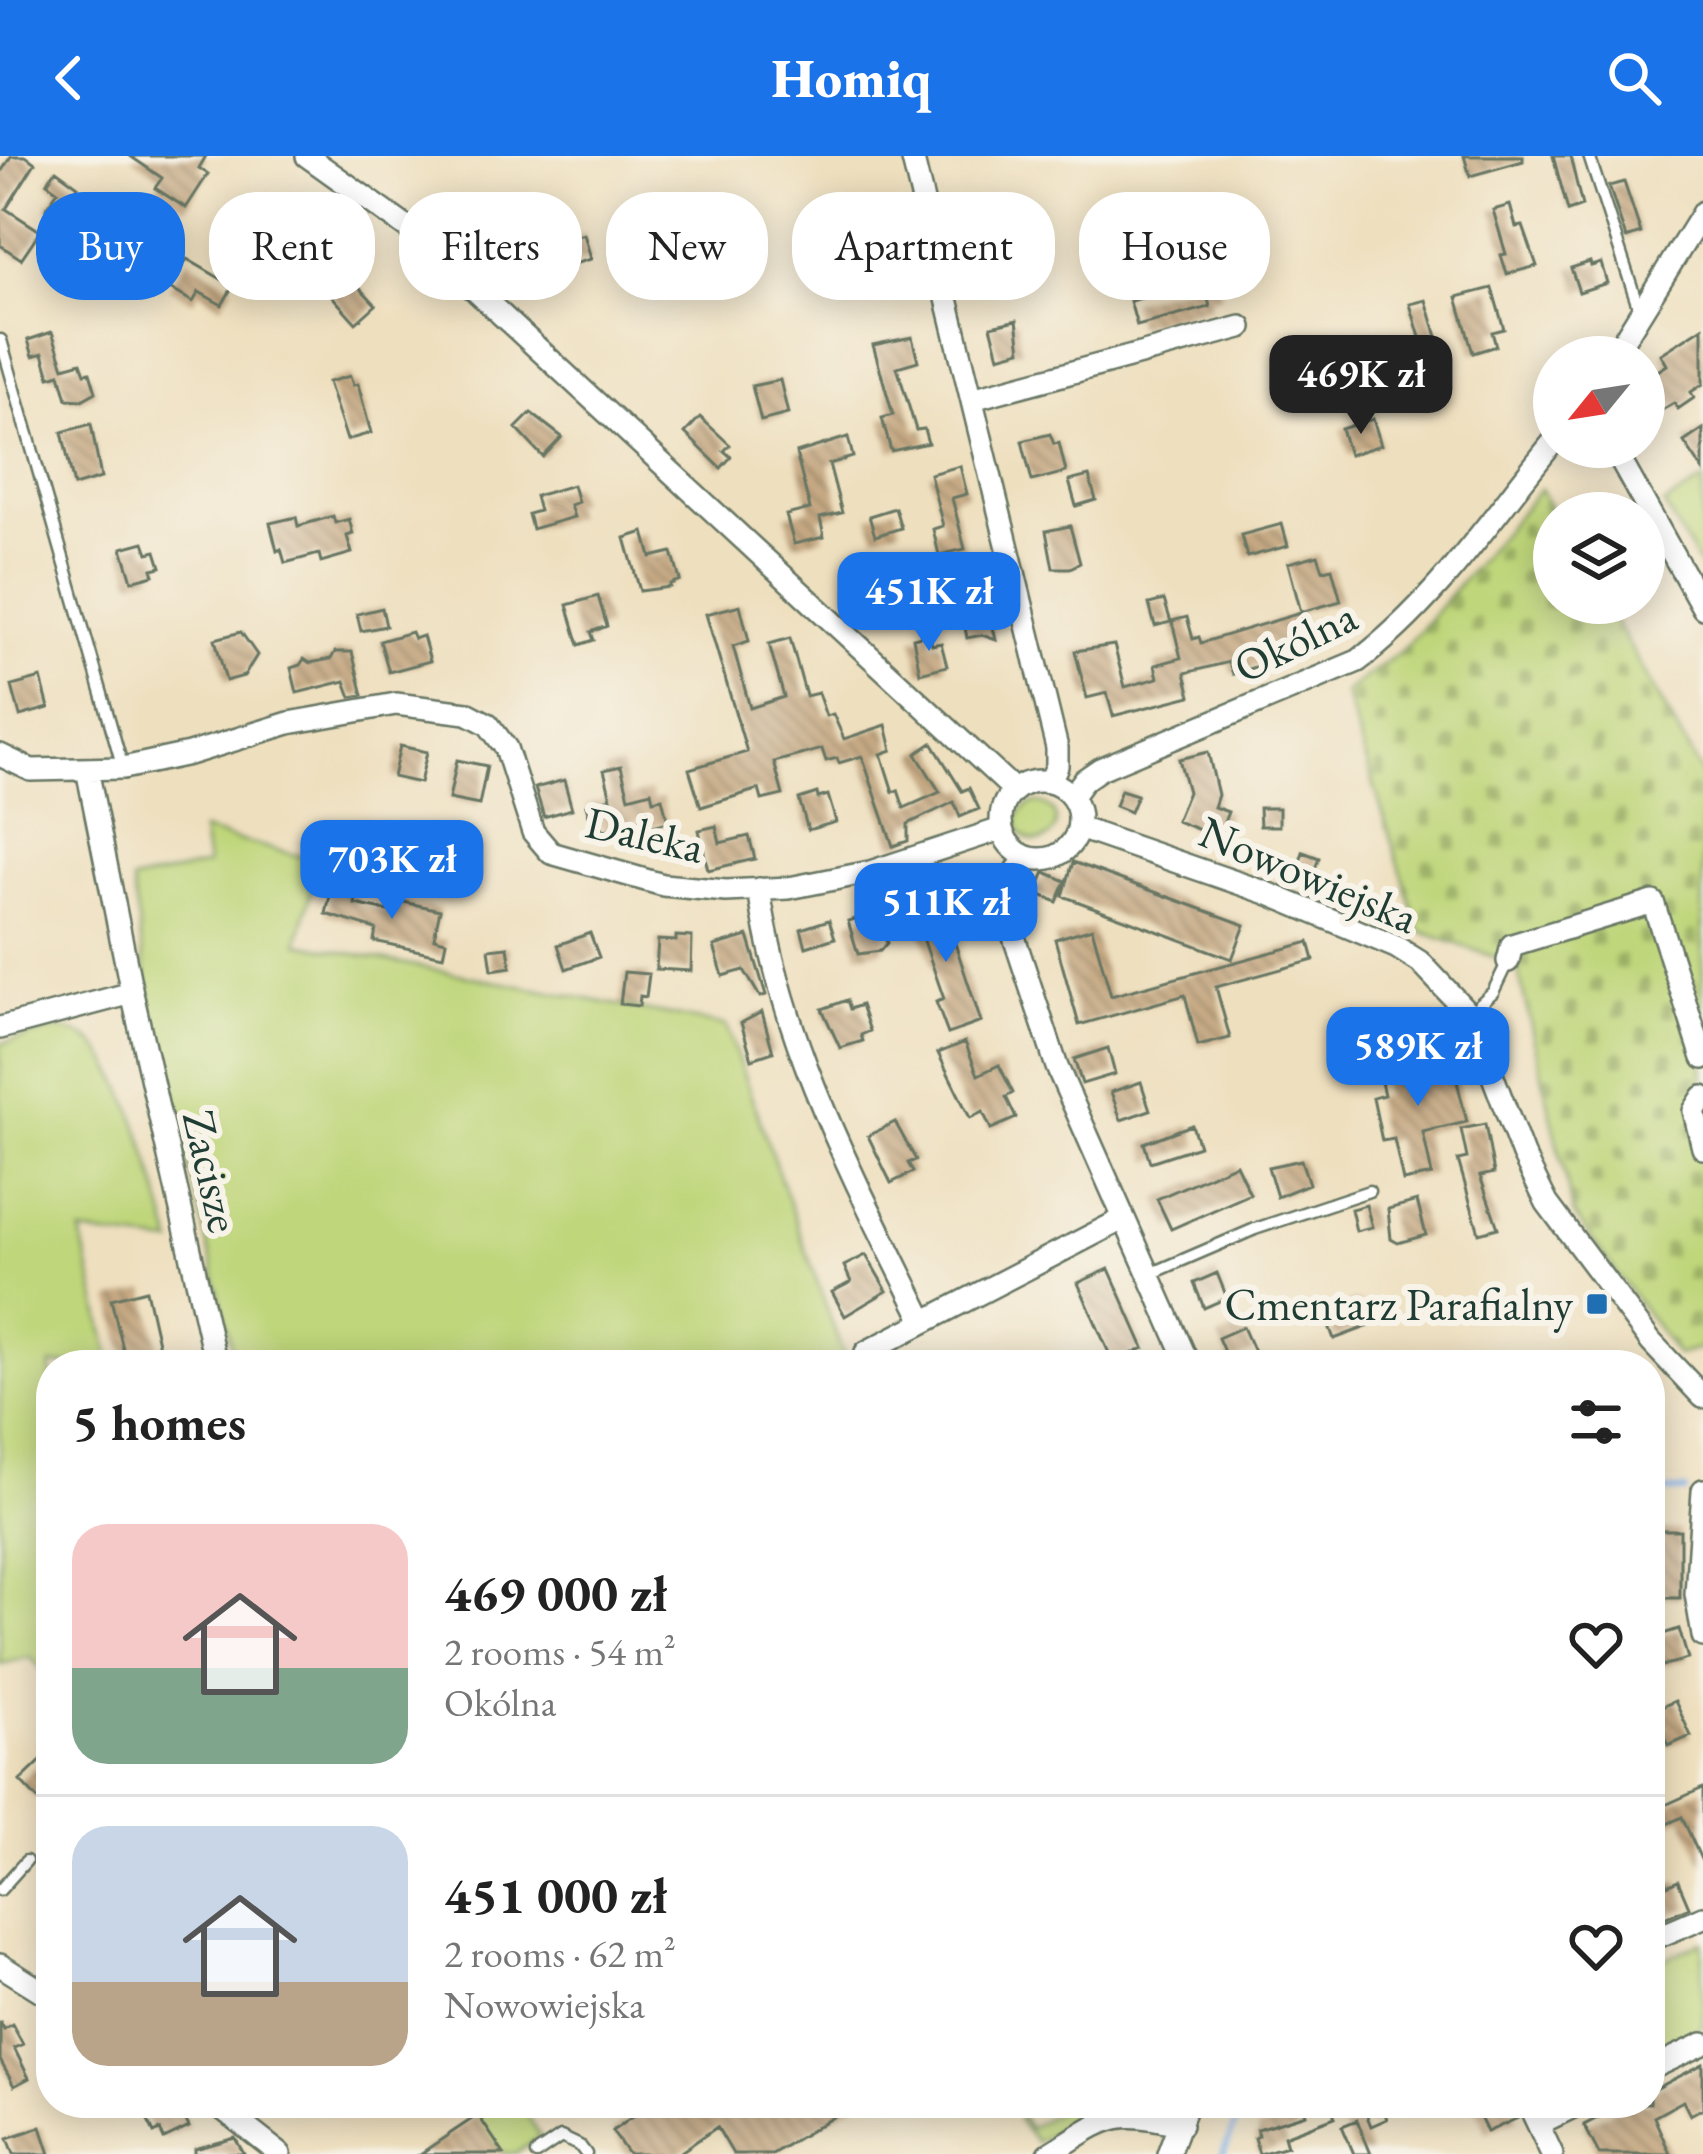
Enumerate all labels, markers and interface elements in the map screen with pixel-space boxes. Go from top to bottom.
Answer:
text: Homiq [772,43,931,113]
icon: back [36,45,102,111]
icon: search [1601,45,1667,111]
chip: Buy [36,192,185,300]
chip: Rent [209,192,375,300]
chip: Filters [399,192,582,300]
chip: New [606,192,768,300]
chip: Apartment [792,192,1055,300]
chip: House [1079,192,1270,300]
pin: 469K zł [1250,335,1472,437]
north arrow [1533,336,1665,468]
map controls [1533,336,1665,624]
text: 469K zł [1296,348,1426,399]
button: layers [1533,492,1665,624]
pin: 451K zł [818,552,1040,654]
text: 451K zł [864,565,994,616]
street label: Okólna [1224,587,1366,695]
street label: Daleka [580,792,710,876]
street label: Nowowiejska [1191,802,1427,946]
pin: 703K zł [281,820,503,922]
text: 703K zł [327,833,457,884]
pin: 511K zł [835,863,1057,965]
text: 511K zł [881,876,1011,927]
pin: 589K zł [1307,1007,1529,1109]
text: 589K zł [1353,1020,1483,1071]
street label: Zacisze [170,1104,254,1238]
place label: Cmentarz Parafialny [1224,1275,1573,1333]
marker: Cmentarz Parafialny [1584,1291,1610,1317]
text: 5 homes [72,1389,246,1455]
icon: filters [1563,1389,1629,1455]
text: 469 000 zł [444,1560,667,1626]
icon: home [168,1572,312,1716]
icon: heart [1563,1611,1629,1677]
text: 2 rooms · 54 m² [444,1626,676,1677]
text: Okólna [444,1677,556,1728]
text: 451 000 zł [444,1862,667,1928]
icon: home [168,1874,312,2018]
icon: heart [1563,1913,1629,1979]
text: 2 rooms · 62 m² [444,1928,676,1979]
text: Nowowiejska [444,1979,645,2030]

